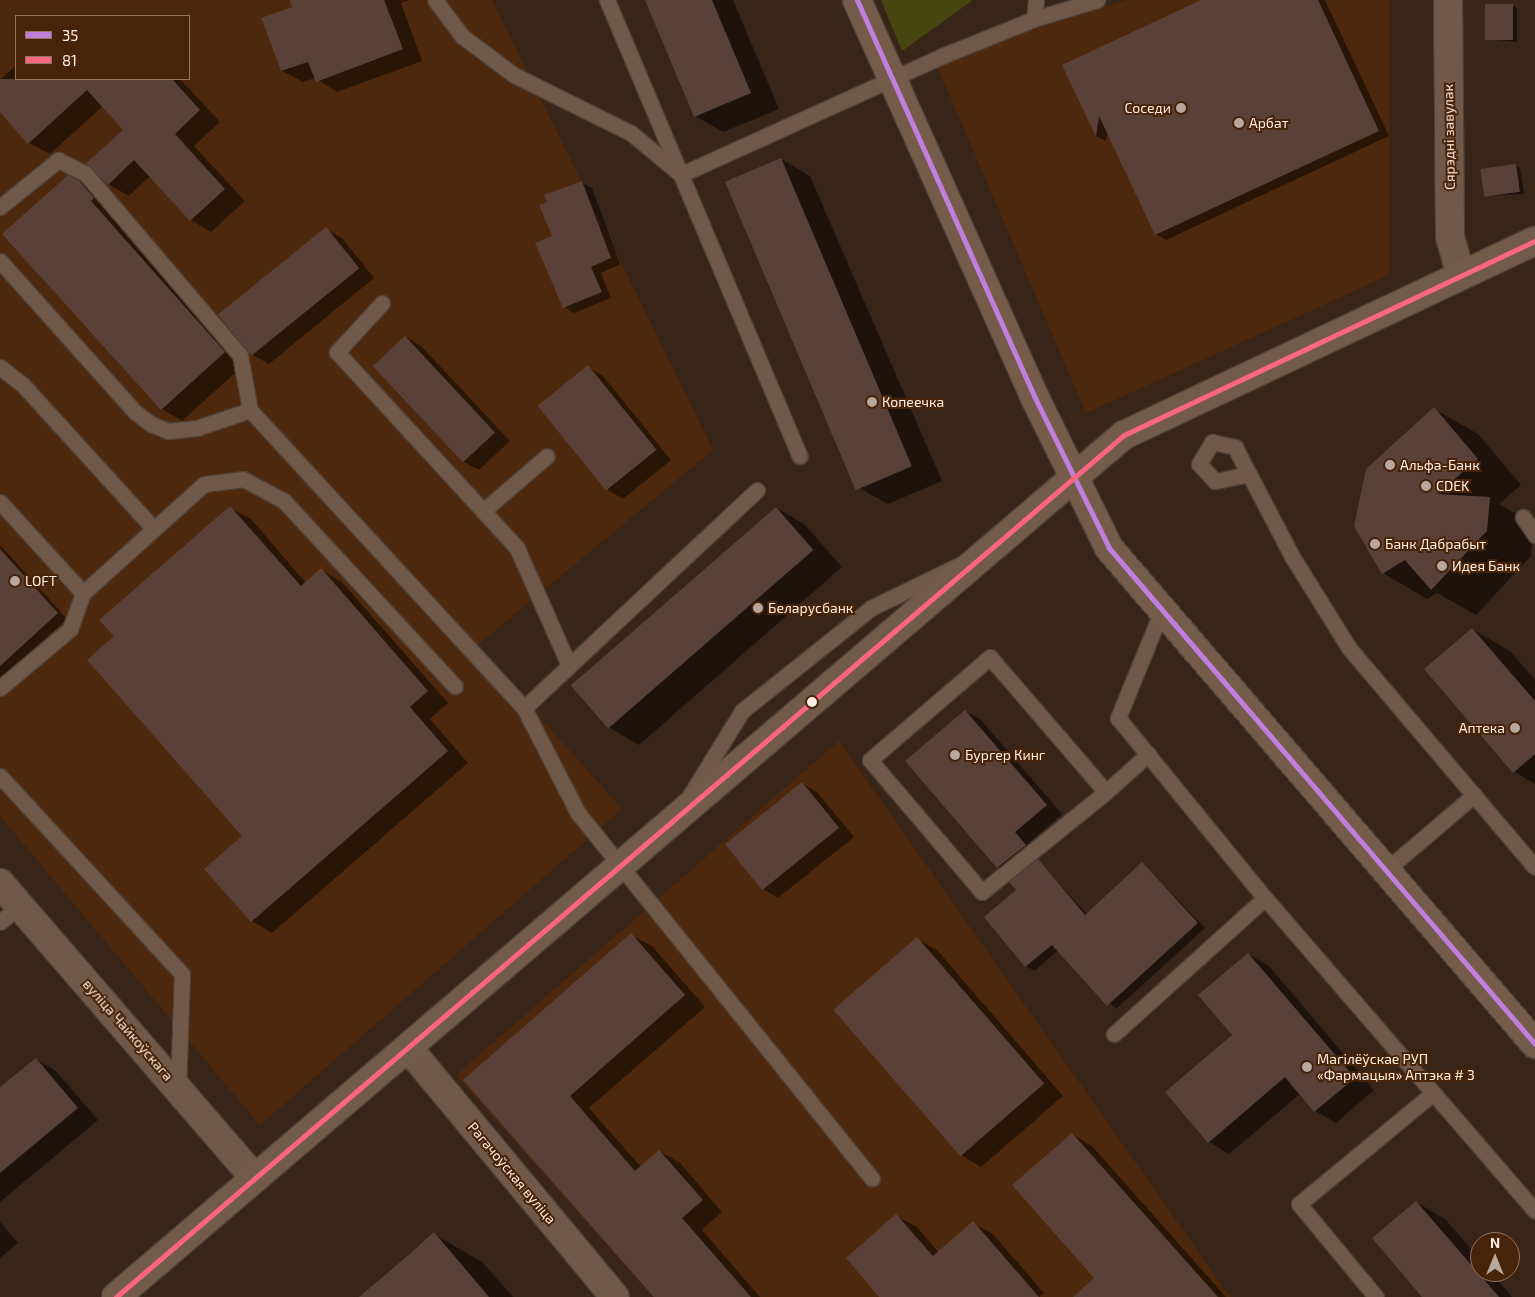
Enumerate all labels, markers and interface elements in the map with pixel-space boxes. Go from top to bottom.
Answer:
legend [15,15,190,80]
text: 35 [62,26,78,44]
text: 81 [62,51,77,69]
street label: Сярэдні завулак [1440,84,1458,190]
place label: Соседи [1124,100,1171,116]
marker: Соседи [1175,102,1187,114]
place label: Арбат [1249,115,1288,131]
marker: Арбат [1233,117,1245,129]
place label: Копеечка [882,394,944,410]
marker: Копеечка [866,396,878,408]
place label: Альфа-Банк [1400,457,1480,473]
marker: Альфа-Банк [1384,459,1396,471]
place label: CDEK [1436,478,1469,494]
marker: CDEK [1420,480,1432,492]
place label: Банк Дабрабыт [1385,536,1486,552]
marker: Банк Дабрабыт [1369,538,1381,550]
place label: Идея Банк [1452,558,1520,574]
marker: Идея Банк [1436,560,1448,572]
place label: LOFT [25,573,57,589]
marker: LOFT [9,575,21,587]
place label: Беларусбанк [768,600,853,616]
marker: Беларусбанк [752,602,764,614]
unlabelled marker [807,697,817,707]
place label: Аптека [1459,720,1505,736]
marker: Аптека [1509,722,1521,734]
place label: Бургер Кинг [965,747,1045,763]
marker: Бургер Кинг [949,749,961,761]
street label: вуліца Чайкоўскага [79,976,177,1084]
place label: Магілёўскае РУП «Фармацыя» Аптэка # 3 [1317,1051,1475,1084]
marker: Магілёўскае РУП «Фармацыя» Аптэка # 3 [1301,1061,1313,1073]
street label: Рагачоўская вуліца [464,1119,560,1227]
north arrow [1470,1232,1520,1282]
text: N [1490,1234,1500,1251]

